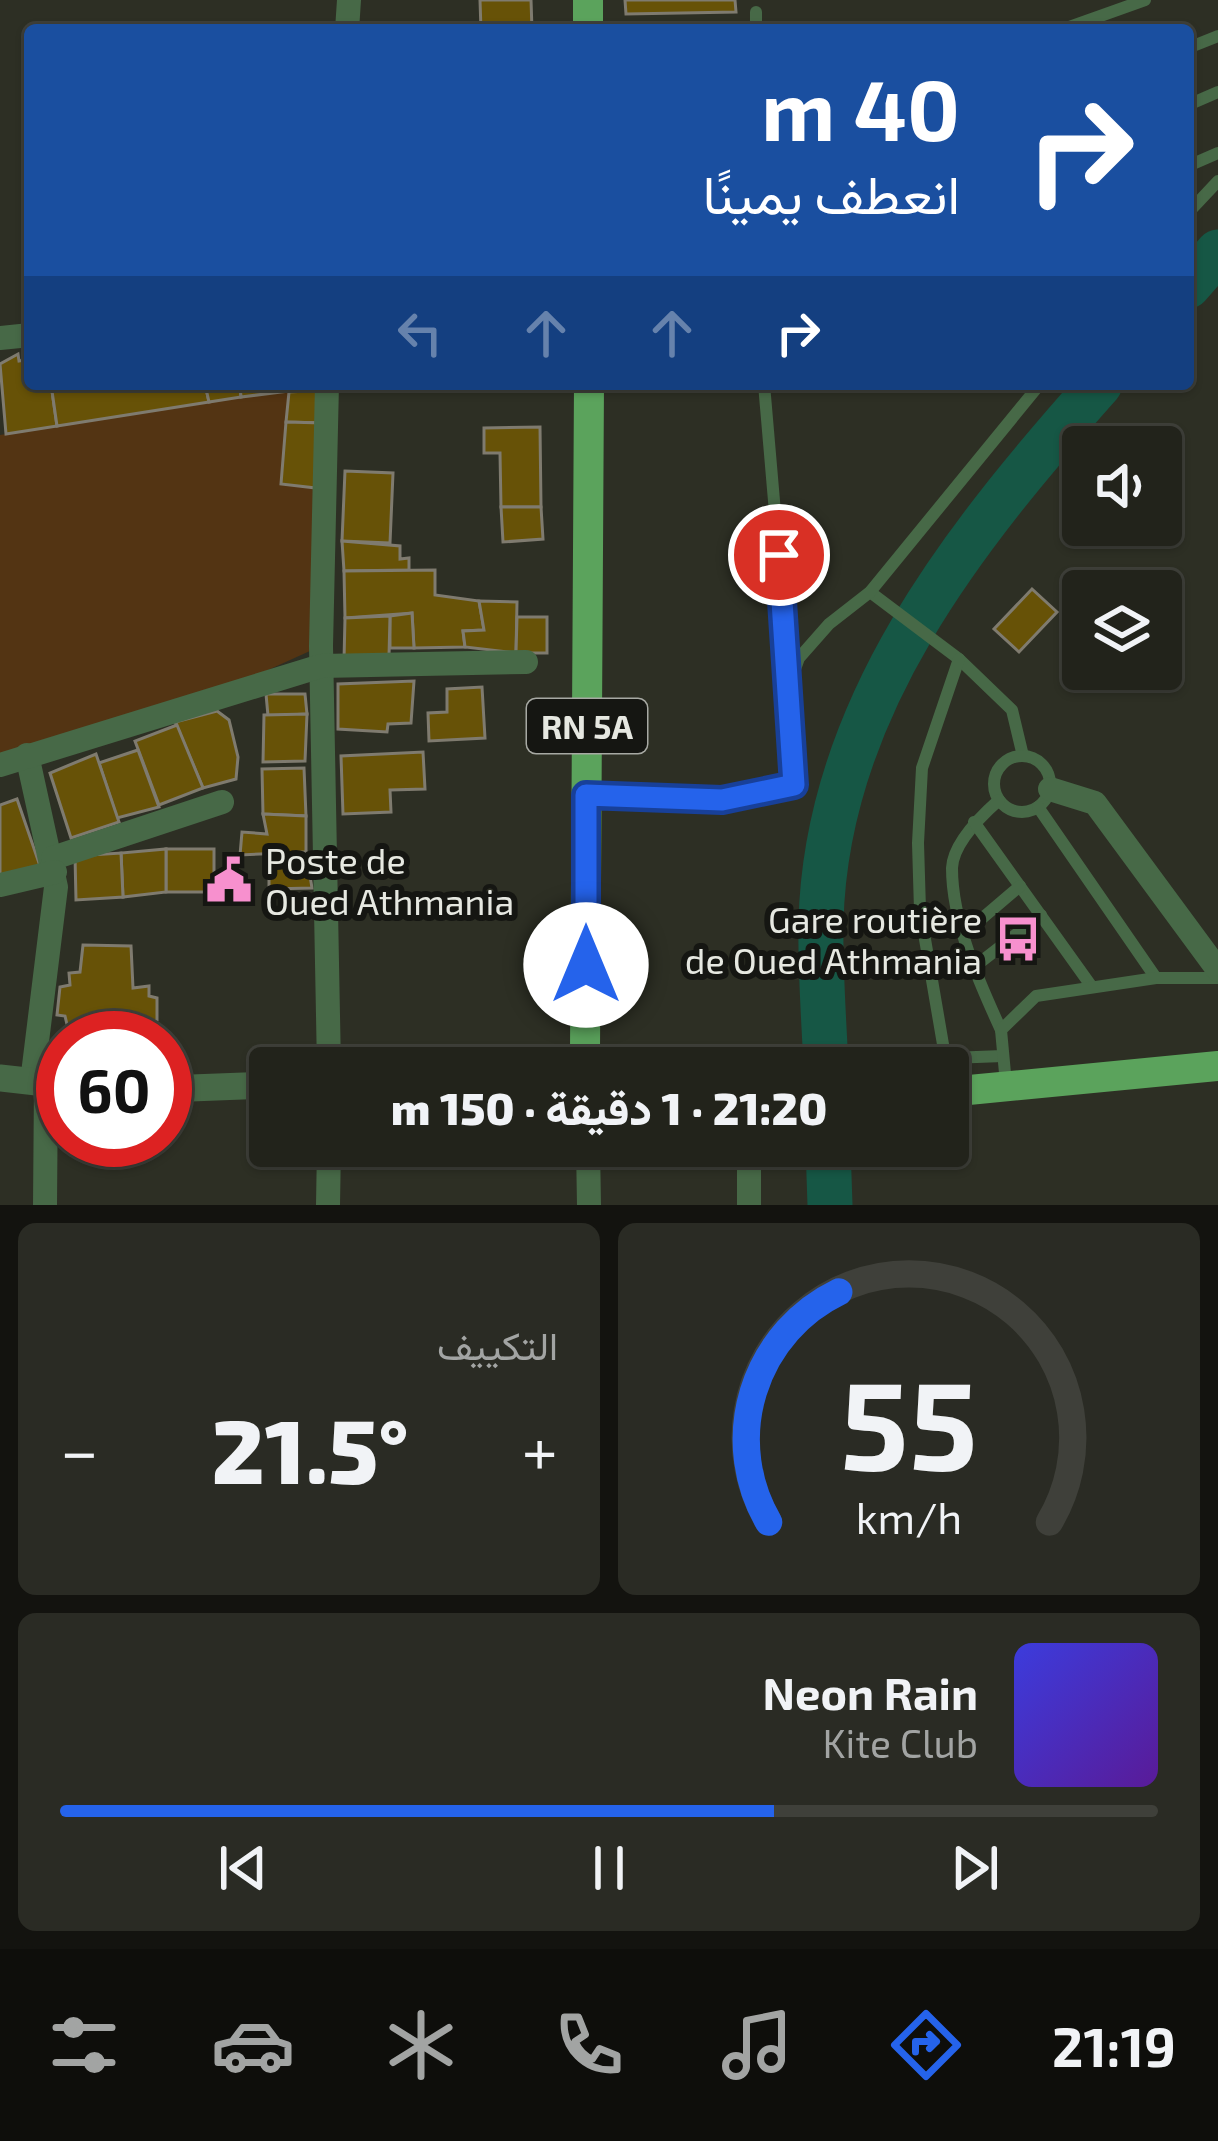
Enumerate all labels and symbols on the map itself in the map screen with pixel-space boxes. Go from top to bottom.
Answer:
pin [728,504,830,606]
road number: RN 5A [527,699,647,753]
place label: Poste de Oued Athmania [265,838,514,922]
public building icon: Poste de Oued Athmania [204,855,254,905]
place label: Gare routière de Oued Athmania [685,897,982,981]
position arrow [523,902,649,1028]
bus stop icon: Gare routière de Oued Athmania [993,914,1043,964]
speed limit sign: 60 [36,1011,192,1167]

